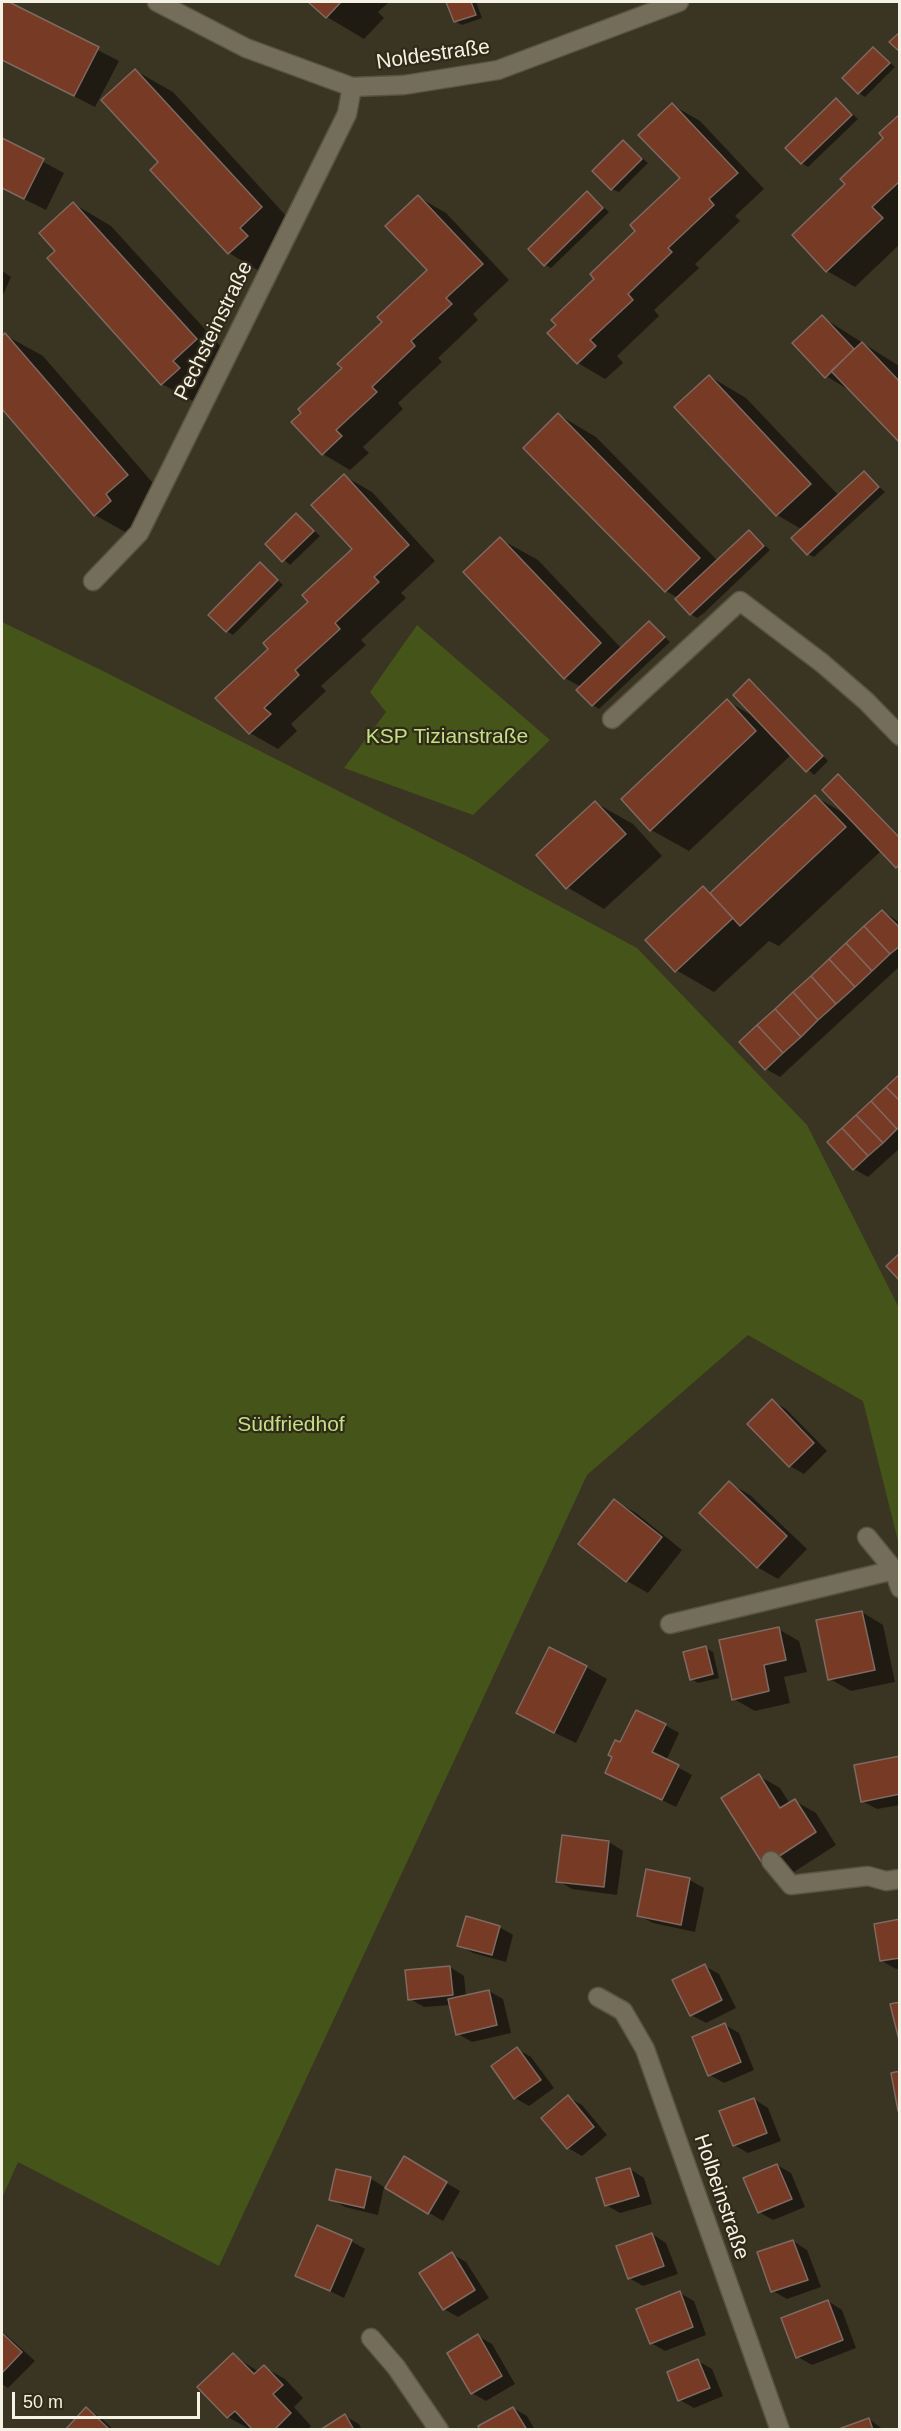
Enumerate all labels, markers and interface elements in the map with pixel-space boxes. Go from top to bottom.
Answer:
street label: Noldestraße [375,35,491,75]
street label: Pechsteinstraße [169,257,259,405]
park label: KSP Tizianstraße [366,724,528,750]
park label: Südfriedhof [237,1412,345,1438]
street label: Holbeinstraße [688,2131,754,2263]
scale bar [15,2380,202,2418]
text: 50 m [23,2392,63,2412]

